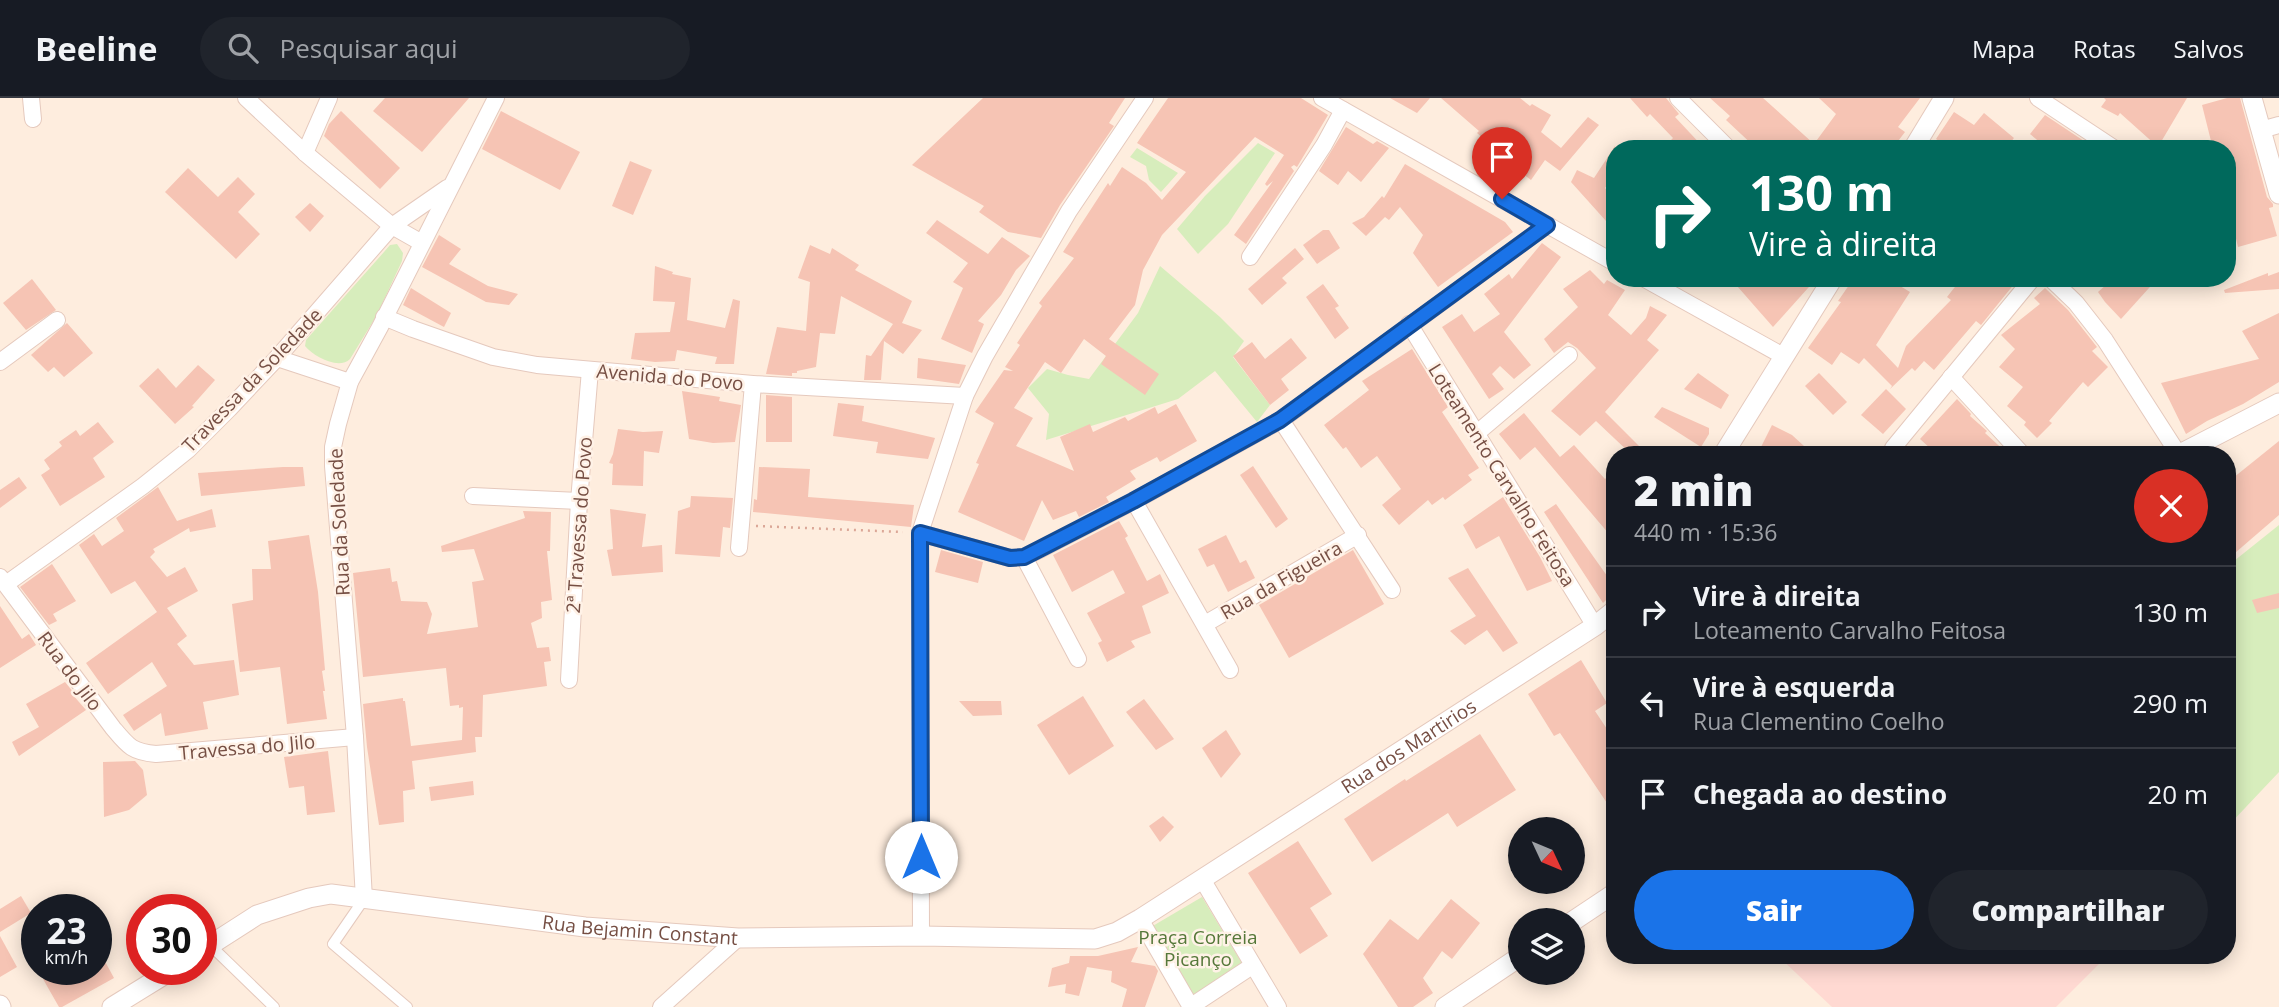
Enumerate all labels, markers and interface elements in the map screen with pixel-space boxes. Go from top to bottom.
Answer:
search box [200,17,690,80]
text: Beeline [35,26,158,71]
icon: search [224,29,262,67]
text: Pesquisar aqui [280,30,458,66]
text: Mapa [1972,32,2035,65]
text: Rotas [2073,32,2136,65]
text: Salvos [2174,32,2244,65]
pin [1472,127,1532,199]
icon: arrive [1483,138,1521,176]
text: 130 m [1749,159,1894,225]
icon: right [1634,168,1725,259]
text: Vire à direita [1749,222,1938,265]
street label: Travessa da Soledade [176,302,328,458]
street label: Avenida do Povo [595,358,745,396]
street label: Loteamento Carvalho Feitosa [1422,358,1582,592]
street label: 2ª Travessa do Povo [560,436,598,614]
street label: Rua da Soledade [322,448,356,596]
text: 2 min [1634,461,1753,518]
button: close [2134,469,2208,543]
text: 440 m · 15:36 [1634,516,1777,548]
street label: Rua da Figueira [1215,535,1347,625]
text: Vire à direita [1693,578,1861,614]
icon: right [1634,593,1672,631]
text: 130 m [2133,594,2208,630]
text: Loteamento Carvalho Feitosa [1693,614,2006,646]
street label: Rua do Jilo [32,626,108,716]
text: Vire à esquerda [1693,669,1895,705]
icon: left [1634,684,1672,722]
text: 290 m [2133,685,2208,721]
street label: Rua dos Martirios [1336,693,1481,799]
text: Rua Clementino Coelho [1693,705,1944,737]
street label: Travessa do Jilo [178,728,316,766]
icon: arrive [1634,775,1672,813]
text: Chegada ao destino [1693,776,1947,812]
text: 20 m [2147,776,2208,812]
north arrow [1508,817,1586,894]
map controls [1508,817,1585,985]
position arrow [884,820,958,894]
button: Sair [1634,870,1914,950]
button: Compartilhar [1928,870,2208,950]
speed limit sign: 30 [126,894,217,985]
text: 23 [46,907,87,954]
button: layers [1508,908,1585,985]
street label: Rua Bejamin Constant [541,909,739,951]
park label: Praça Correia Picanço [1138,924,1258,972]
text: km/h [45,945,88,969]

